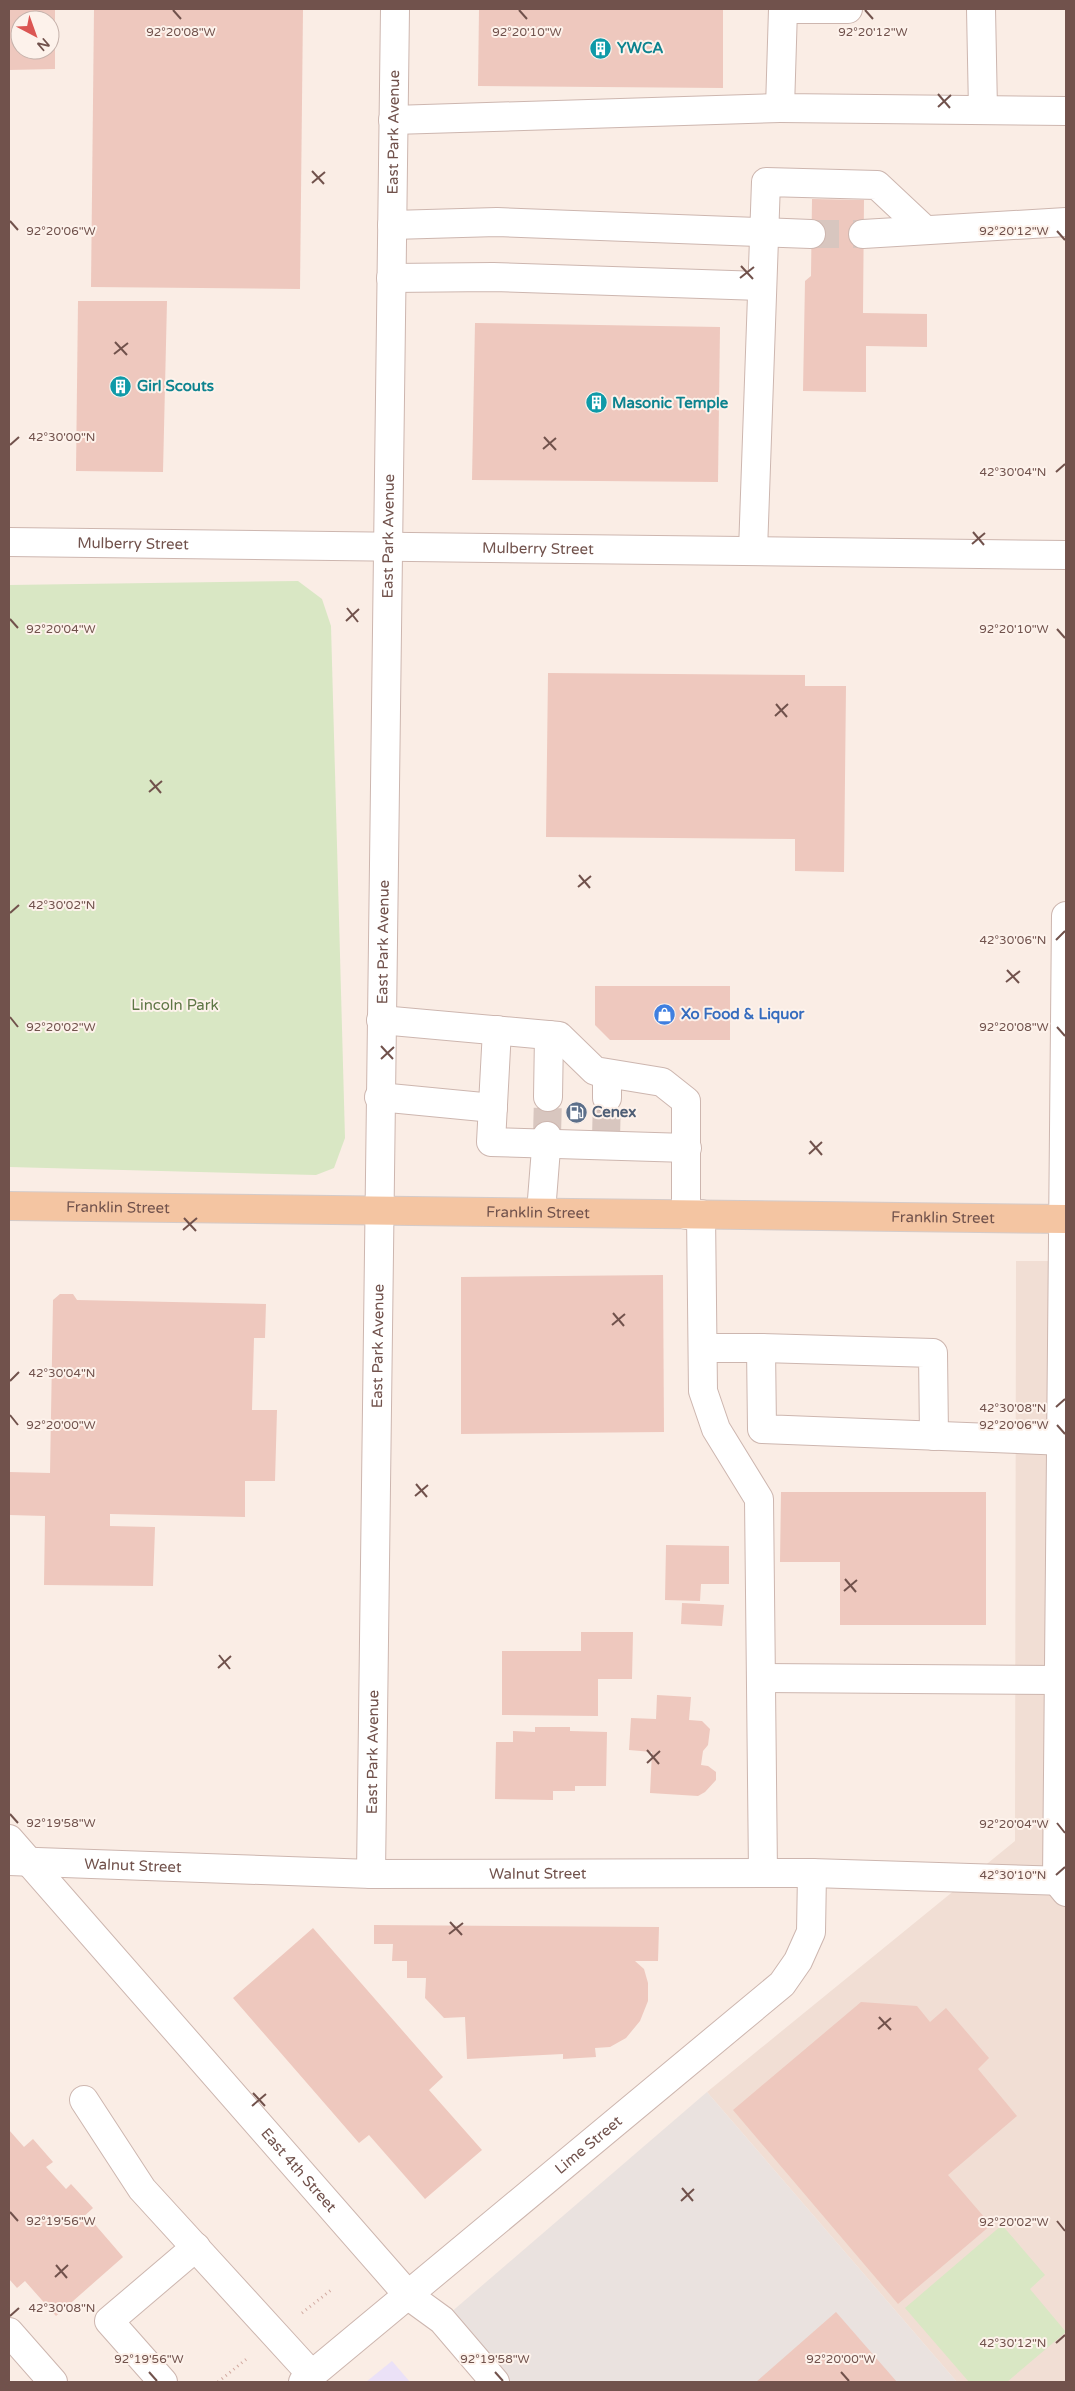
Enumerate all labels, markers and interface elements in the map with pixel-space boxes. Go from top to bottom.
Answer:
north arrow [10,10,60,60]
text: 92°20'08"W [146,25,216,39]
text: 92°20'10"W [492,25,562,39]
text: 92°20'12"W [838,25,908,39]
text: N [33,34,53,55]
building icon: YWCA [589,36,613,60]
place label: YWCA [617,39,664,57]
street label: East Park Avenue [384,70,403,194]
text: 92°20'06"W [26,224,96,238]
text: 92°20'12"W [979,224,1049,238]
building icon: Girl Scouts [109,374,133,398]
place label: Girl Scouts [137,377,214,395]
building icon: Masonic Temple [584,391,608,415]
place label: Masonic Temple [612,394,729,413]
text: 42°30'00"N [29,430,96,444]
text: 42°30'04"N [980,465,1047,479]
street label: East Park Avenue [378,474,398,598]
street label: Mulberry Street [77,534,189,553]
street label: Mulberry Street [482,539,594,558]
text: 92°20'04"W [26,622,96,636]
text: 92°20'10"W [979,622,1049,636]
street label: East Park Avenue [373,880,393,1004]
text: 42°30'02"N [29,898,96,912]
text: 42°30'06"N [980,933,1047,947]
park label: Lincoln Park [131,996,219,1014]
shop icon: Xo Food & Liquor [653,1002,677,1026]
place label: Xo Food & Liquor [681,1005,805,1024]
text: 92°20'02"W [26,1020,96,1034]
text: 92°20'08"W [979,1020,1049,1034]
fuel station icon: Cenex [564,1100,588,1124]
place label: Cenex [592,1103,636,1121]
street label: Franklin Street [66,1198,170,1217]
street label: Franklin Street [486,1203,590,1222]
street label: Franklin Street [891,1208,995,1227]
street label: East Park Avenue [368,1284,388,1408]
text: 42°30'04"N [29,1366,96,1380]
text: 42°30'08"N [980,1401,1047,1415]
text: 92°20'00"W [26,1418,96,1432]
text: 92°20'06"W [979,1418,1049,1432]
street label: East Park Avenue [363,1690,382,1814]
text: 92°19'58"W [26,1816,96,1830]
text: 92°20'04"W [979,1817,1049,1831]
street label: Walnut Street [84,1855,182,1876]
street label: Walnut Street [489,1865,587,1883]
text: 42°30'10"N [980,1868,1047,1882]
street label: Lime Street [551,2112,626,2178]
street label: East 4th Street [257,2124,341,2216]
text: 92°19'56"W [26,2214,96,2228]
text: 92°20'02"W [979,2215,1049,2229]
text: 42°30'08"N [29,2301,96,2315]
text: 42°30'12"N [980,2336,1047,2350]
text: 92°19'56"W [114,2352,184,2366]
text: 92°19'58"W [460,2352,530,2366]
text: 92°20'00"W [806,2352,876,2366]

